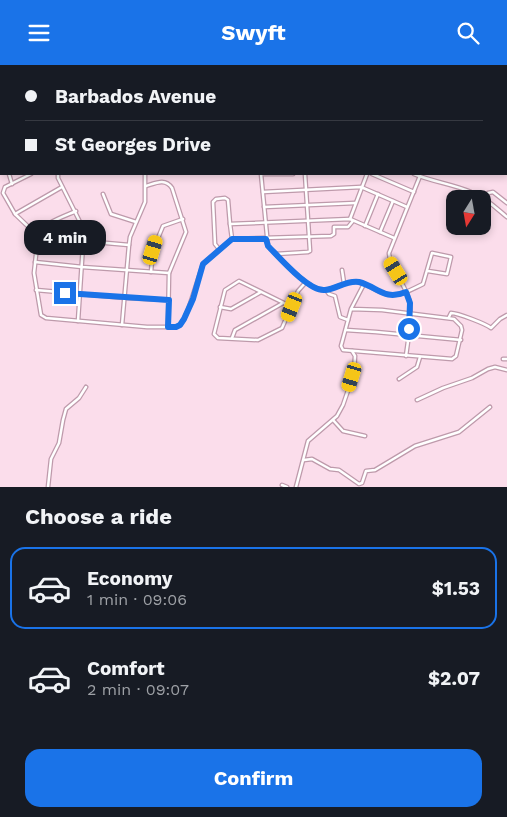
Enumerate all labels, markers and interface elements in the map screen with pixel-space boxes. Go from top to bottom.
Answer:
icon: menu [25,19,53,47]
icon: search [454,19,482,47]
text: Swyft [221,20,286,45]
text: Barbados Avenue [55,85,216,108]
text: St Georges Drive [55,133,211,156]
north arrow [446,190,491,235]
map controls [446,190,491,235]
callout: 4 min [24,221,106,255]
text: 4 min [43,228,87,247]
car [141,233,164,267]
car [381,254,410,288]
route end [54,282,76,304]
car [279,290,304,324]
route start [398,318,420,340]
car [340,360,363,394]
text: Choose a ride [25,504,172,529]
icon: car [27,566,72,611]
text: Economy [87,567,172,590]
text: $1.53 [432,577,480,600]
text: 1 min · 09:06 [87,590,187,609]
icon: car [27,656,72,701]
text: Comfort [87,657,165,680]
text: $2.07 [428,667,480,690]
text: 2 min · 09:07 [87,680,189,699]
button: Confirm [25,749,482,807]

